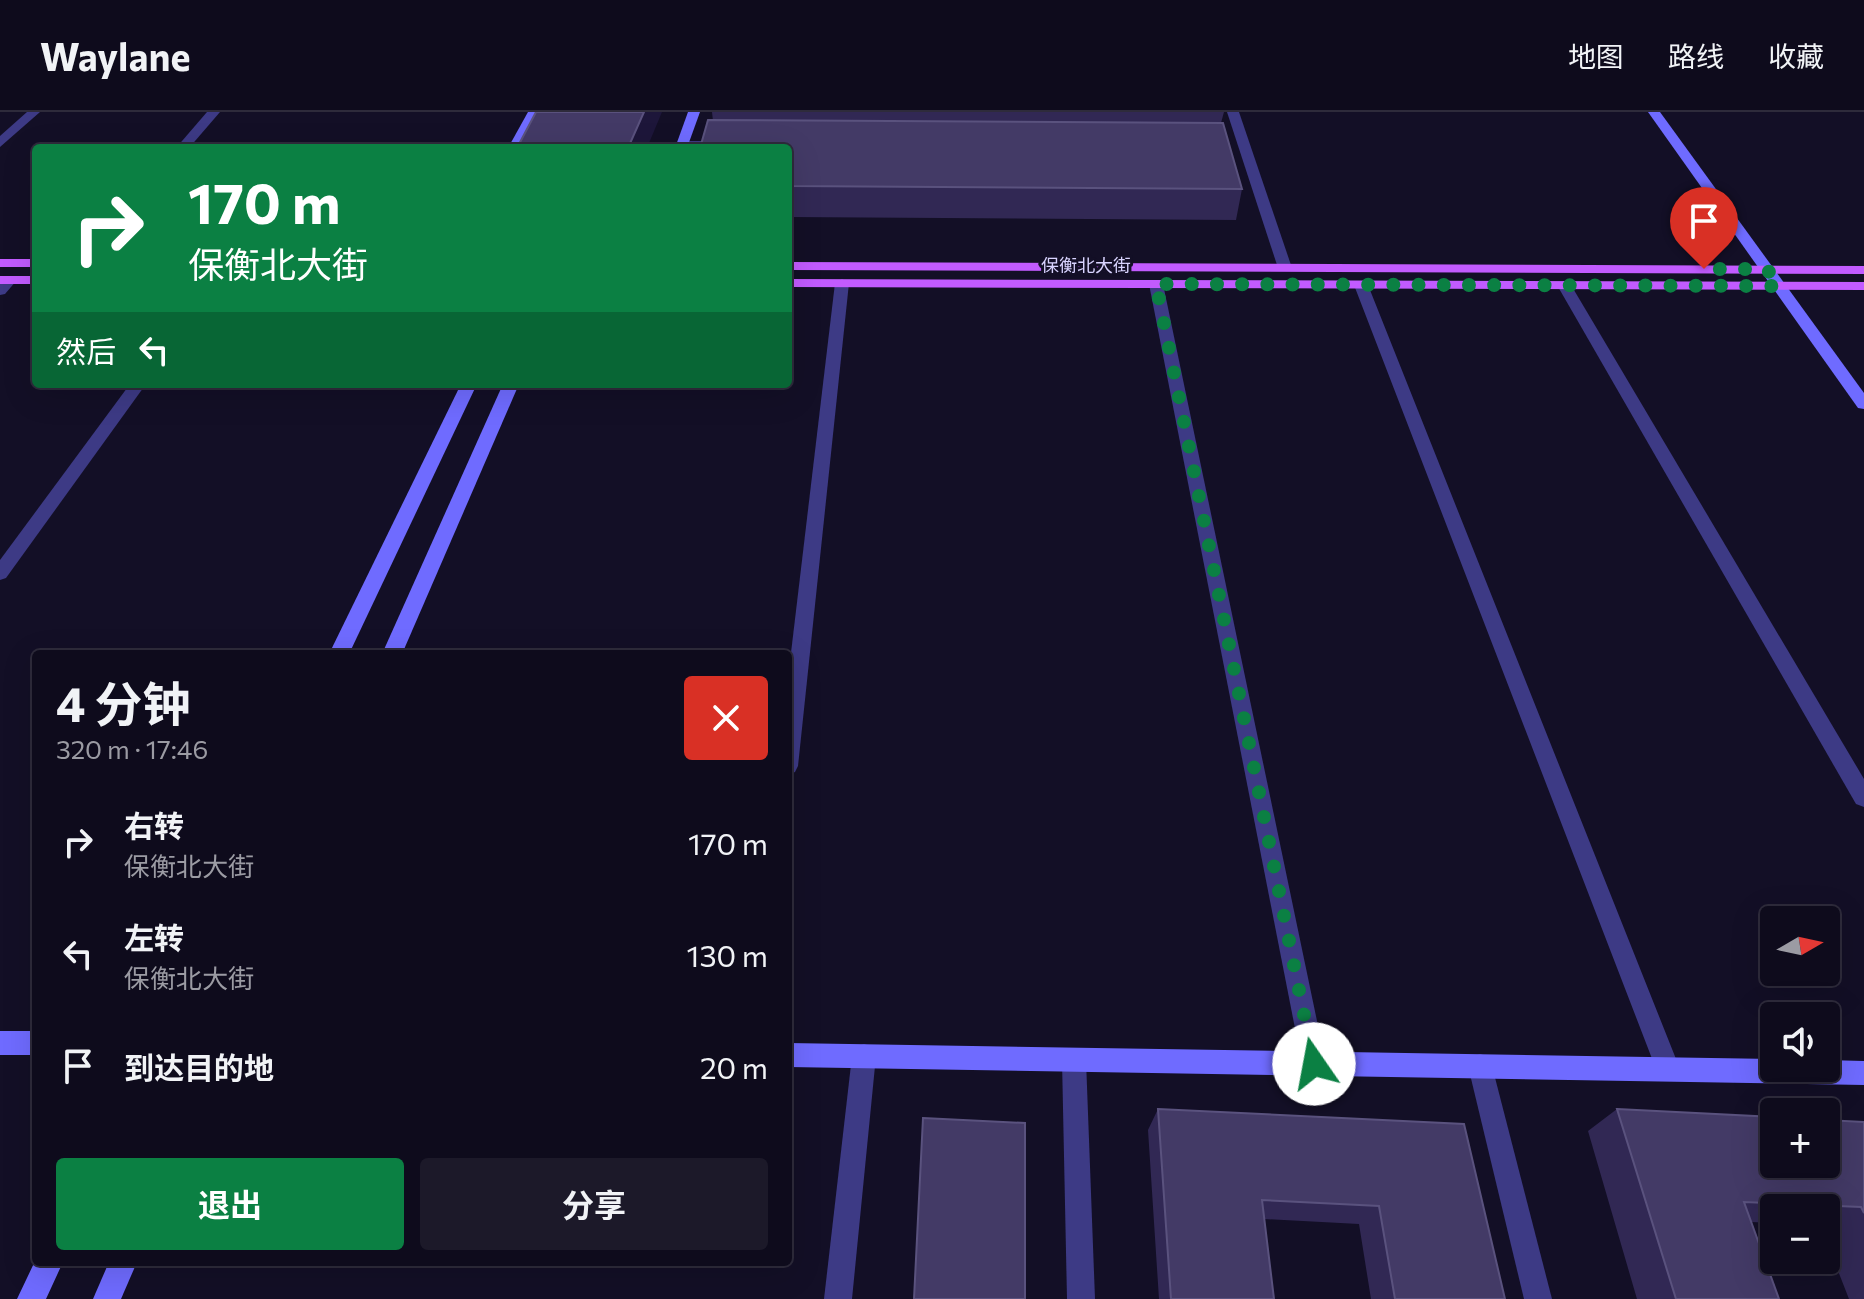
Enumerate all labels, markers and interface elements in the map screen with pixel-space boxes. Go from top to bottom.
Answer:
text: Waylane [40,32,190,79]
text: 地图 [1568,39,1624,73]
text: 路线 [1668,39,1724,73]
text: 收藏 [1768,39,1824,73]
text: 170 m [188,167,341,236]
icon: right [56,176,160,280]
pin [1670,187,1738,269]
icon: arrive [1682,199,1726,243]
text: 保衡北大街 [188,241,368,285]
street label: 保衡北大街 [1041,254,1131,276]
icon: left [132,328,176,372]
text: 然后 [56,332,116,369]
text: 4 分钟 [56,673,191,732]
button: close [684,676,768,760]
text: 320 m · 17:46 [56,733,208,764]
text: 右转 [124,806,184,843]
icon: right [56,820,100,864]
text: 170 m [688,824,768,861]
text: 保衡北大街 [124,850,254,881]
north arrow [1760,906,1840,986]
map controls [1760,906,1840,1274]
text: 左转 [124,918,184,955]
icon: left [56,932,100,976]
text: 130 m [687,936,768,973]
text: 保衡北大街 [124,962,254,993]
button: sound [1760,1002,1840,1082]
position arrow [1272,1022,1356,1106]
icon: arrive [56,1044,100,1088]
text: 到达目的地 [124,1048,274,1085]
text: 20 m [700,1048,768,1085]
button: + [1760,1098,1840,1178]
button: 退出 [56,1158,404,1250]
button: 分享 [420,1158,768,1250]
button: − [1760,1194,1840,1274]

